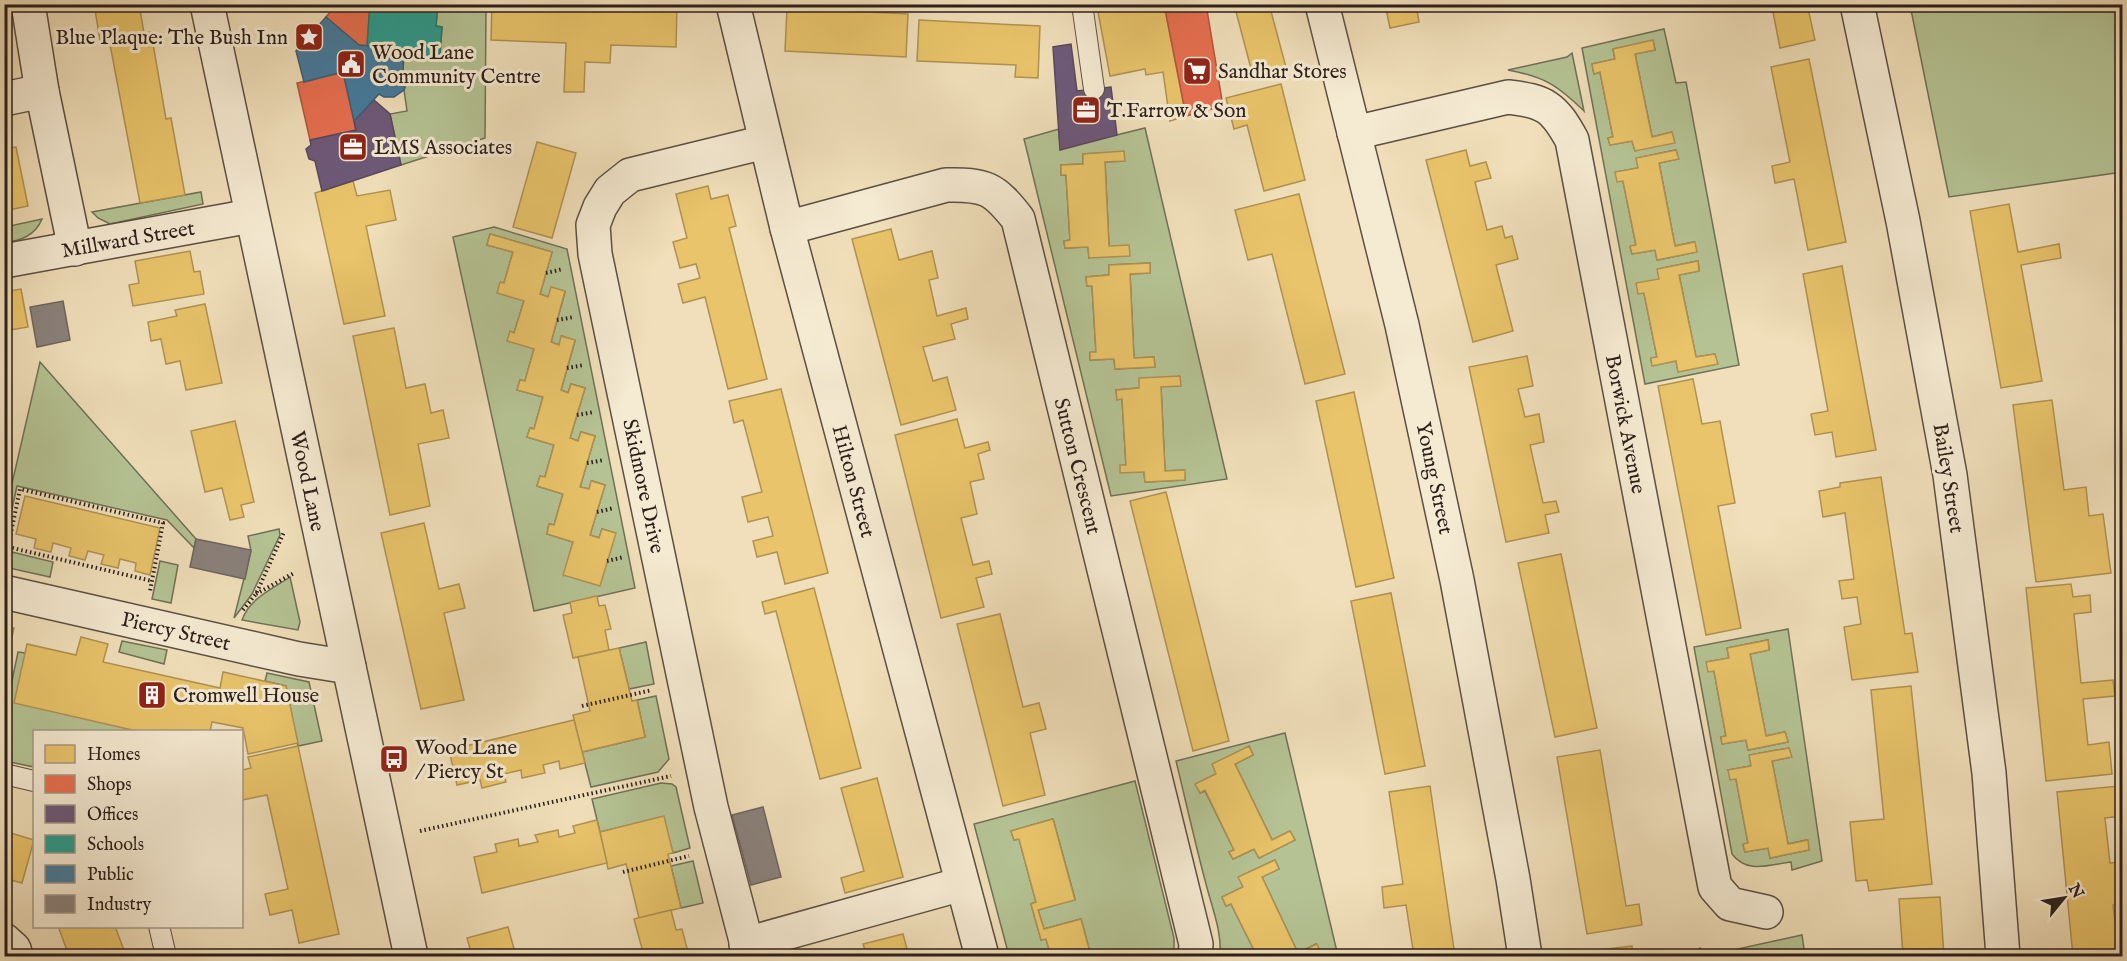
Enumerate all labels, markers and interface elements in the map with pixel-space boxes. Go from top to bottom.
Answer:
place icon: Blue Plaque: The Bush Inn [293,21,325,53]
place label: Blue Plaque: The Bush Inn [55,25,288,52]
place label: Wood Lane Community Centre [372,40,541,91]
public building icon: Wood Lane Community Centre [335,48,367,80]
supermarket icon: Sandhar Stores [1181,55,1213,87]
place label: Sandhar Stores [1218,59,1347,86]
office icon: T.Farrow & Son [1070,94,1102,126]
place label: T.Farrow & Son [1107,98,1247,125]
office icon: LMS Associates [337,131,369,163]
place label: LMS Associates [374,135,512,162]
street label: Millward Street [59,215,197,265]
street label: Borwick Avenue [1598,352,1651,497]
street label: Sutton Crescent [1047,395,1107,537]
street label: Skidmore Drive [615,417,670,556]
street label: Young Street [1408,420,1459,537]
street label: Bailey Street [1926,421,1970,535]
street label: Hilton Street [825,422,881,541]
street label: Wood Lane [283,429,330,534]
street label: Piercy Street [118,607,233,658]
building icon: Cromwell House [136,679,168,711]
place label: Cromwell House [173,683,320,710]
legend [33,730,243,928]
place label: Wood Lane / Piercy St [415,735,518,786]
bus stop icon: Wood Lane / Piercy St [378,743,410,775]
text: Homes [87,744,140,767]
text: Shops [87,774,132,797]
text: Offices [87,804,138,827]
text: Schools [87,834,144,857]
text: Public [87,864,134,887]
north arrow [2034,868,2094,928]
text: N [2063,880,2087,903]
text: Industry [87,894,151,917]

